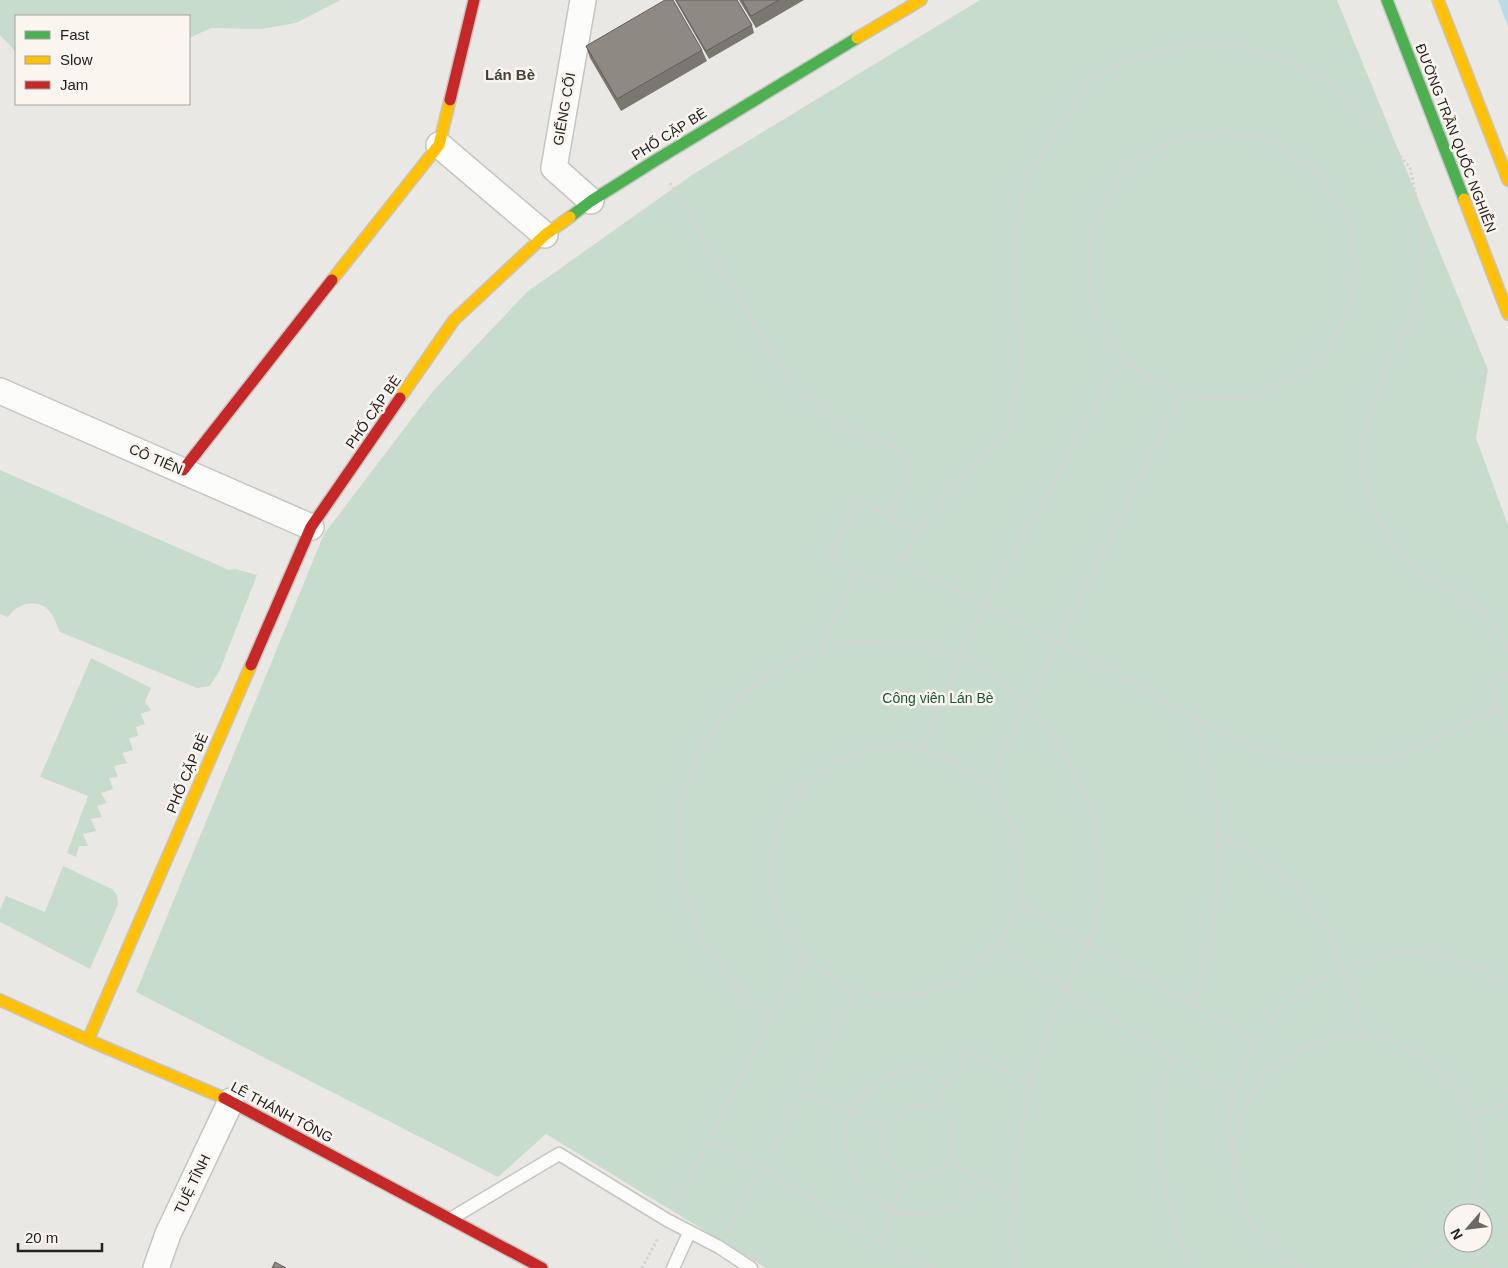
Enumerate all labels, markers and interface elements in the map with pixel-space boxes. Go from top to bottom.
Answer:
legend [15,15,190,105]
text: Fast [60,26,90,43]
street label: ĐƯỜNG TRẦN QUỐC NGHIỄN [1413,41,1500,235]
text: Slow [60,51,93,68]
district label: Lán Bè [485,66,535,83]
street label: GIẾNG CỐI [549,71,578,147]
text: Jam [60,76,88,93]
street label: PHỐ CẶP BÈ [628,104,709,163]
street label: PHỐ CẶP BÈ [341,372,404,452]
street label: CÔ TIÊN [127,441,185,477]
park label: Công viên Lán Bè [882,690,994,706]
street label: PHỐ CẶP BÈ [162,730,211,815]
street label: LÊ THÁNH TÔNG [228,1078,336,1146]
street label: TUỆ TĨNH [171,1152,213,1216]
north arrow [1443,1203,1493,1253]
scale bar [18,1220,101,1252]
text: N [1447,1226,1466,1242]
text: 20 m [25,1229,58,1246]

